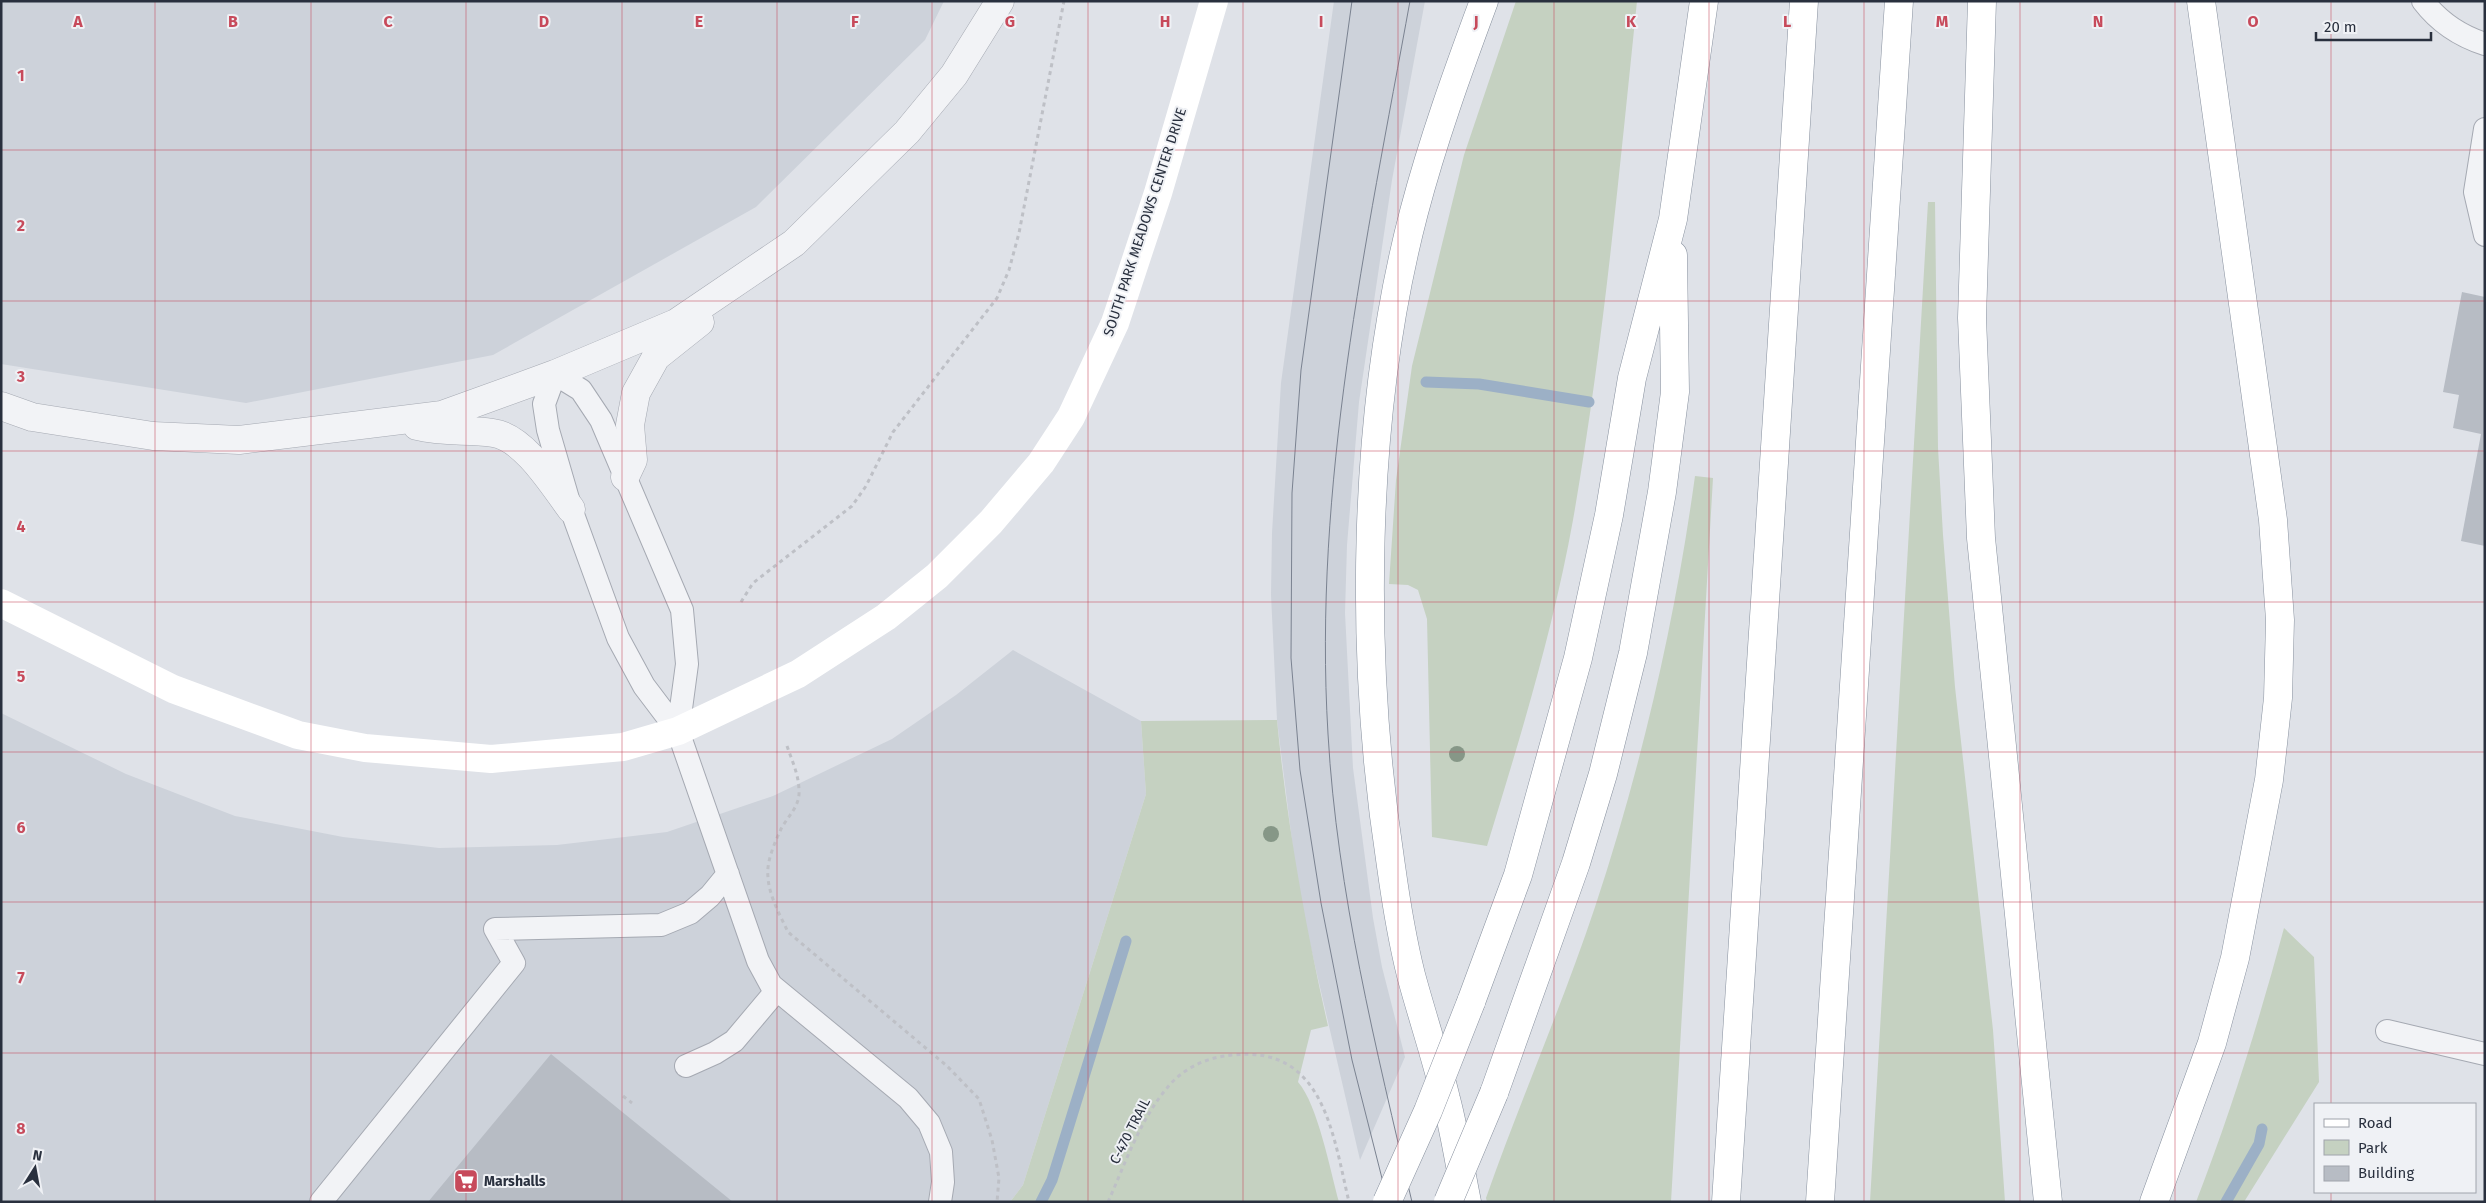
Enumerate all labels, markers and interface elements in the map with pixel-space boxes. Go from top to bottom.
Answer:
scale bar [2316,10,2431,42]
text: A [72,12,83,31]
text: B [228,12,238,31]
text: C [383,12,393,31]
text: D [539,12,549,31]
text: E [695,12,703,31]
text: F [851,12,859,31]
text: G [1005,12,1015,31]
text: H [1160,12,1170,31]
text: I [1319,12,1323,31]
text: J [1472,12,1479,31]
text: K [1626,12,1637,31]
text: L [1783,12,1791,31]
text: M [1936,12,1949,31]
text: N [2093,12,2103,31]
text: O [2247,12,2259,31]
text: 20 m [2324,18,2357,36]
text: 1 [17,66,25,85]
street label: SOUTH PARK MEADOWS CENTER DRIVE [1100,106,1190,338]
text: 2 [17,216,25,235]
text: 3 [16,367,25,386]
text: 4 [16,517,26,536]
text: 5 [17,667,26,686]
text: 6 [16,818,26,837]
text: 7 [17,968,25,987]
street label: C-470 TRAIL [1106,1095,1154,1167]
legend [2314,1103,2476,1193]
text: Road [2358,1114,2393,1132]
text: 8 [16,1119,26,1138]
text: Park [2358,1139,2388,1157]
north arrow [10,1143,60,1193]
text: N [31,1146,44,1165]
text: Building [2358,1164,2414,1182]
supermarket icon: Marshalls [453,1168,479,1194]
place label: Marshalls [484,1173,546,1190]

